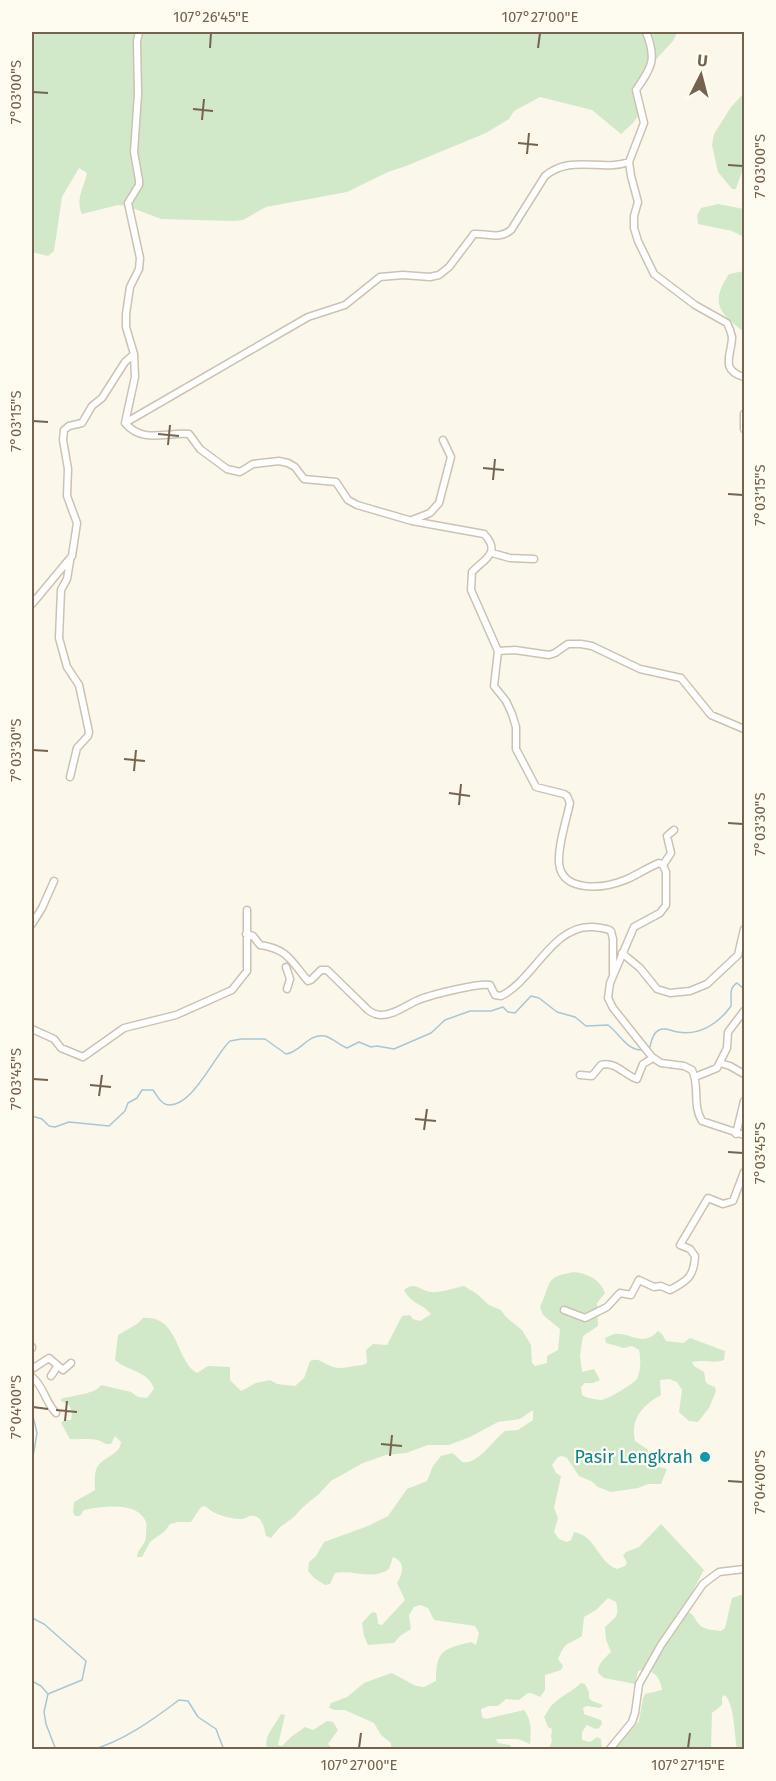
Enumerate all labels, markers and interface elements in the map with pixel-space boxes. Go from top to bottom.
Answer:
text: 107°26'45"E [173,8,249,26]
text: 107°27'00"E [501,8,579,26]
north arrow [671,45,731,105]
text: U [696,51,709,71]
text: 7°03'00"S [7,60,25,124]
text: 7°03'00"S [751,134,769,198]
text: 7°03'15"S [7,390,25,452]
text: 7°03'15"S [751,464,769,526]
text: 7°03'30"S [7,718,25,782]
text: 7°03'30"S [751,792,769,856]
text: 7°03'45"S [7,1048,25,1110]
text: 7°03'45"S [751,1122,769,1184]
text: 7°04'00"S [7,1375,25,1439]
place label: Pasir Lengkrah [575,1446,693,1468]
marker: Pasir Lengkrah [698,1450,712,1464]
text: 7°04'00"S [751,1450,769,1514]
text: 107°27'00"E [320,1756,398,1774]
text: 107°27'15"E [651,1756,725,1774]

